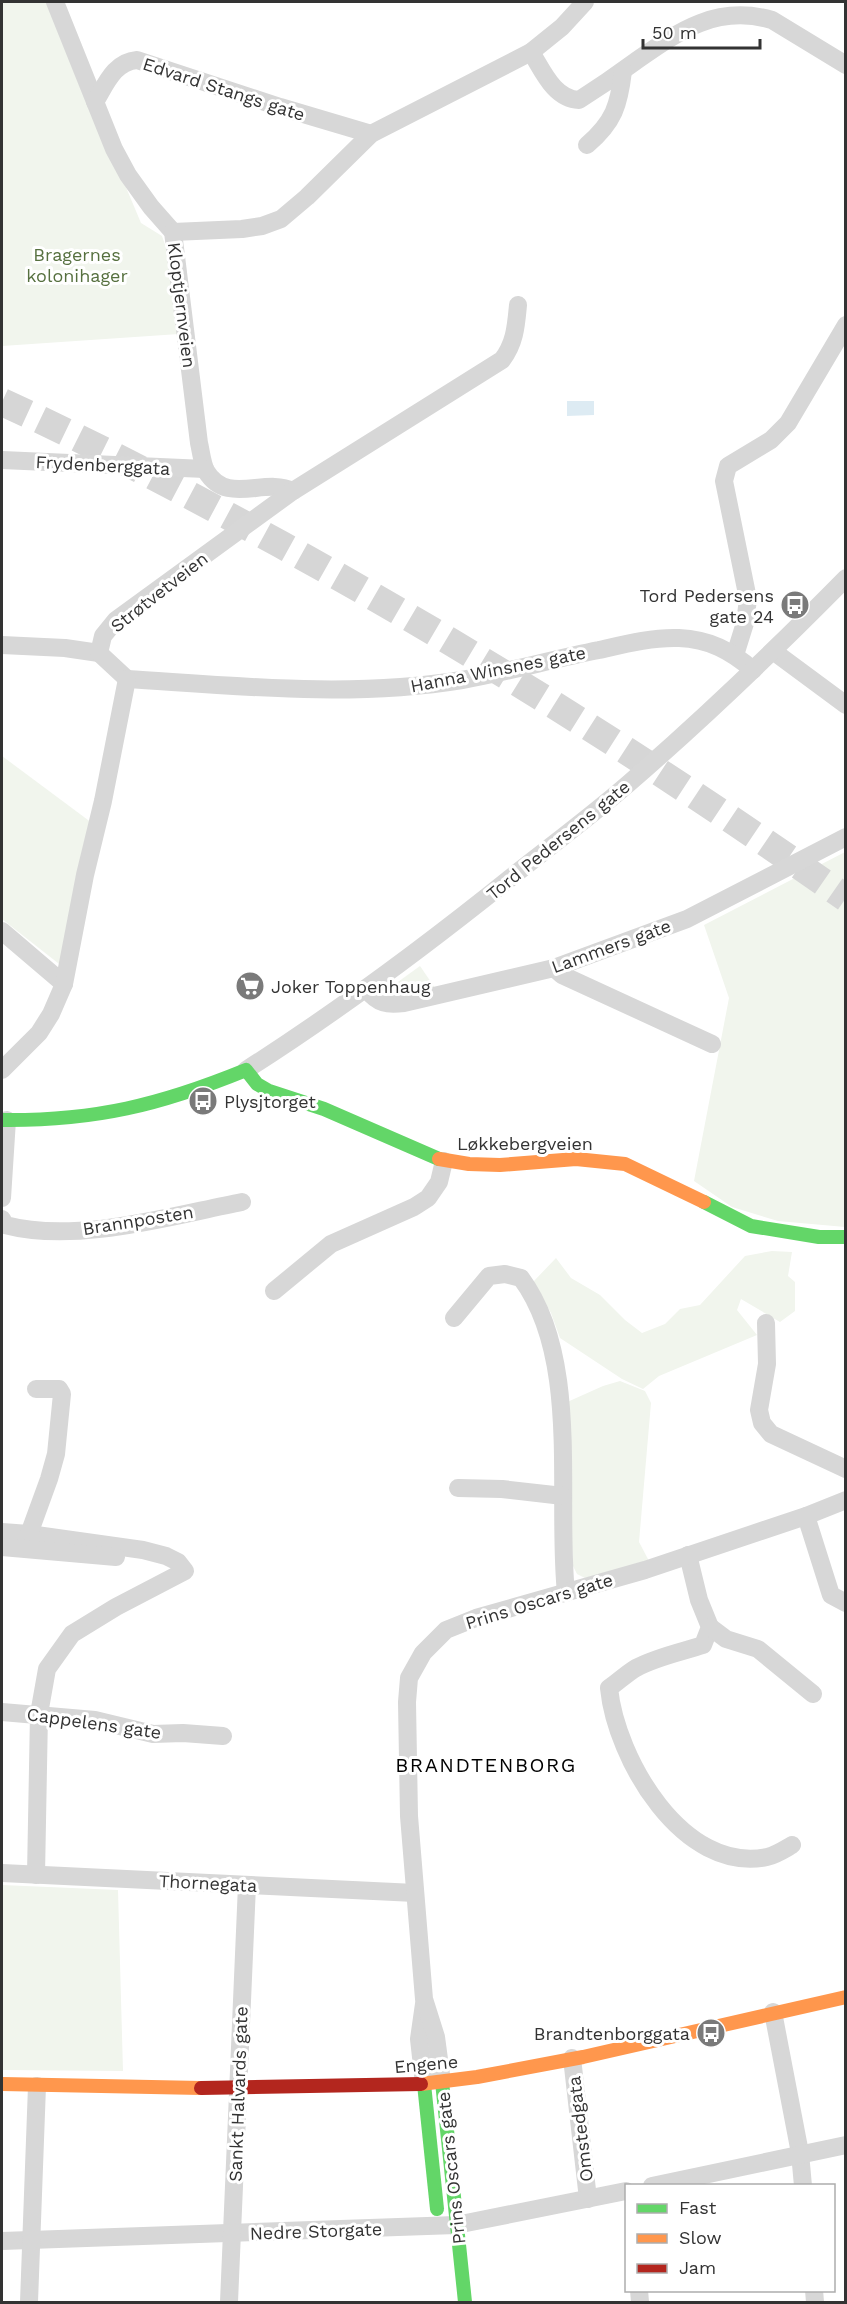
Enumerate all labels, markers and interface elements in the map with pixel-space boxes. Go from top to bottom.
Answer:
scale bar [643,12,760,50]
text: 50 m [652,22,697,43]
street label: Edvard Stangs gate [140,53,308,125]
street label: Kloptjernveien [164,241,200,369]
park label: Bragernes kolonihager [26,244,128,286]
street label: Frydenberggata [35,451,171,479]
street label: Strøtvetveien [106,548,212,636]
place label: Tord Pedersens gate 24 [639,585,774,627]
bus stop icon: Tord Pedersens gate 24 [779,589,811,621]
street label: Hanna Winsnes gate [409,642,587,696]
street label: Tord Pedersens gate [482,776,634,904]
street label: Lammers gate [548,915,674,977]
supermarket icon: Joker Toppenhaug [234,970,266,1002]
place label: Joker Toppenhaug [271,976,431,997]
bus stop icon: Plysjtorget [187,1085,219,1117]
place label: Plysjtorget [224,1091,316,1112]
street label: Løkkebergveien [457,1133,593,1154]
street label: Brannposten [81,1201,195,1239]
street label: Prins Oscars gate [463,1569,615,1633]
street label: Cappelens gate [25,1703,163,1743]
district label: BRANDTENBORG [395,1753,577,1777]
street label: Thornegata [158,1870,258,1896]
street label: Sankt Halvards gate [224,2006,252,2182]
bus stop icon: Brandtenborggata [695,2017,727,2049]
place label: Brandtenborggata [534,2023,690,2044]
street label: Engene [393,2051,459,2077]
street label: Omstedgata [563,2075,597,2183]
street label: Prins Oscars gate [433,2091,469,2245]
legend [625,2184,835,2292]
text: Fast [679,2197,717,2218]
street label: Nedre Storgate [249,2218,383,2244]
text: Slow [679,2227,722,2248]
text: Jam [679,2257,716,2278]

